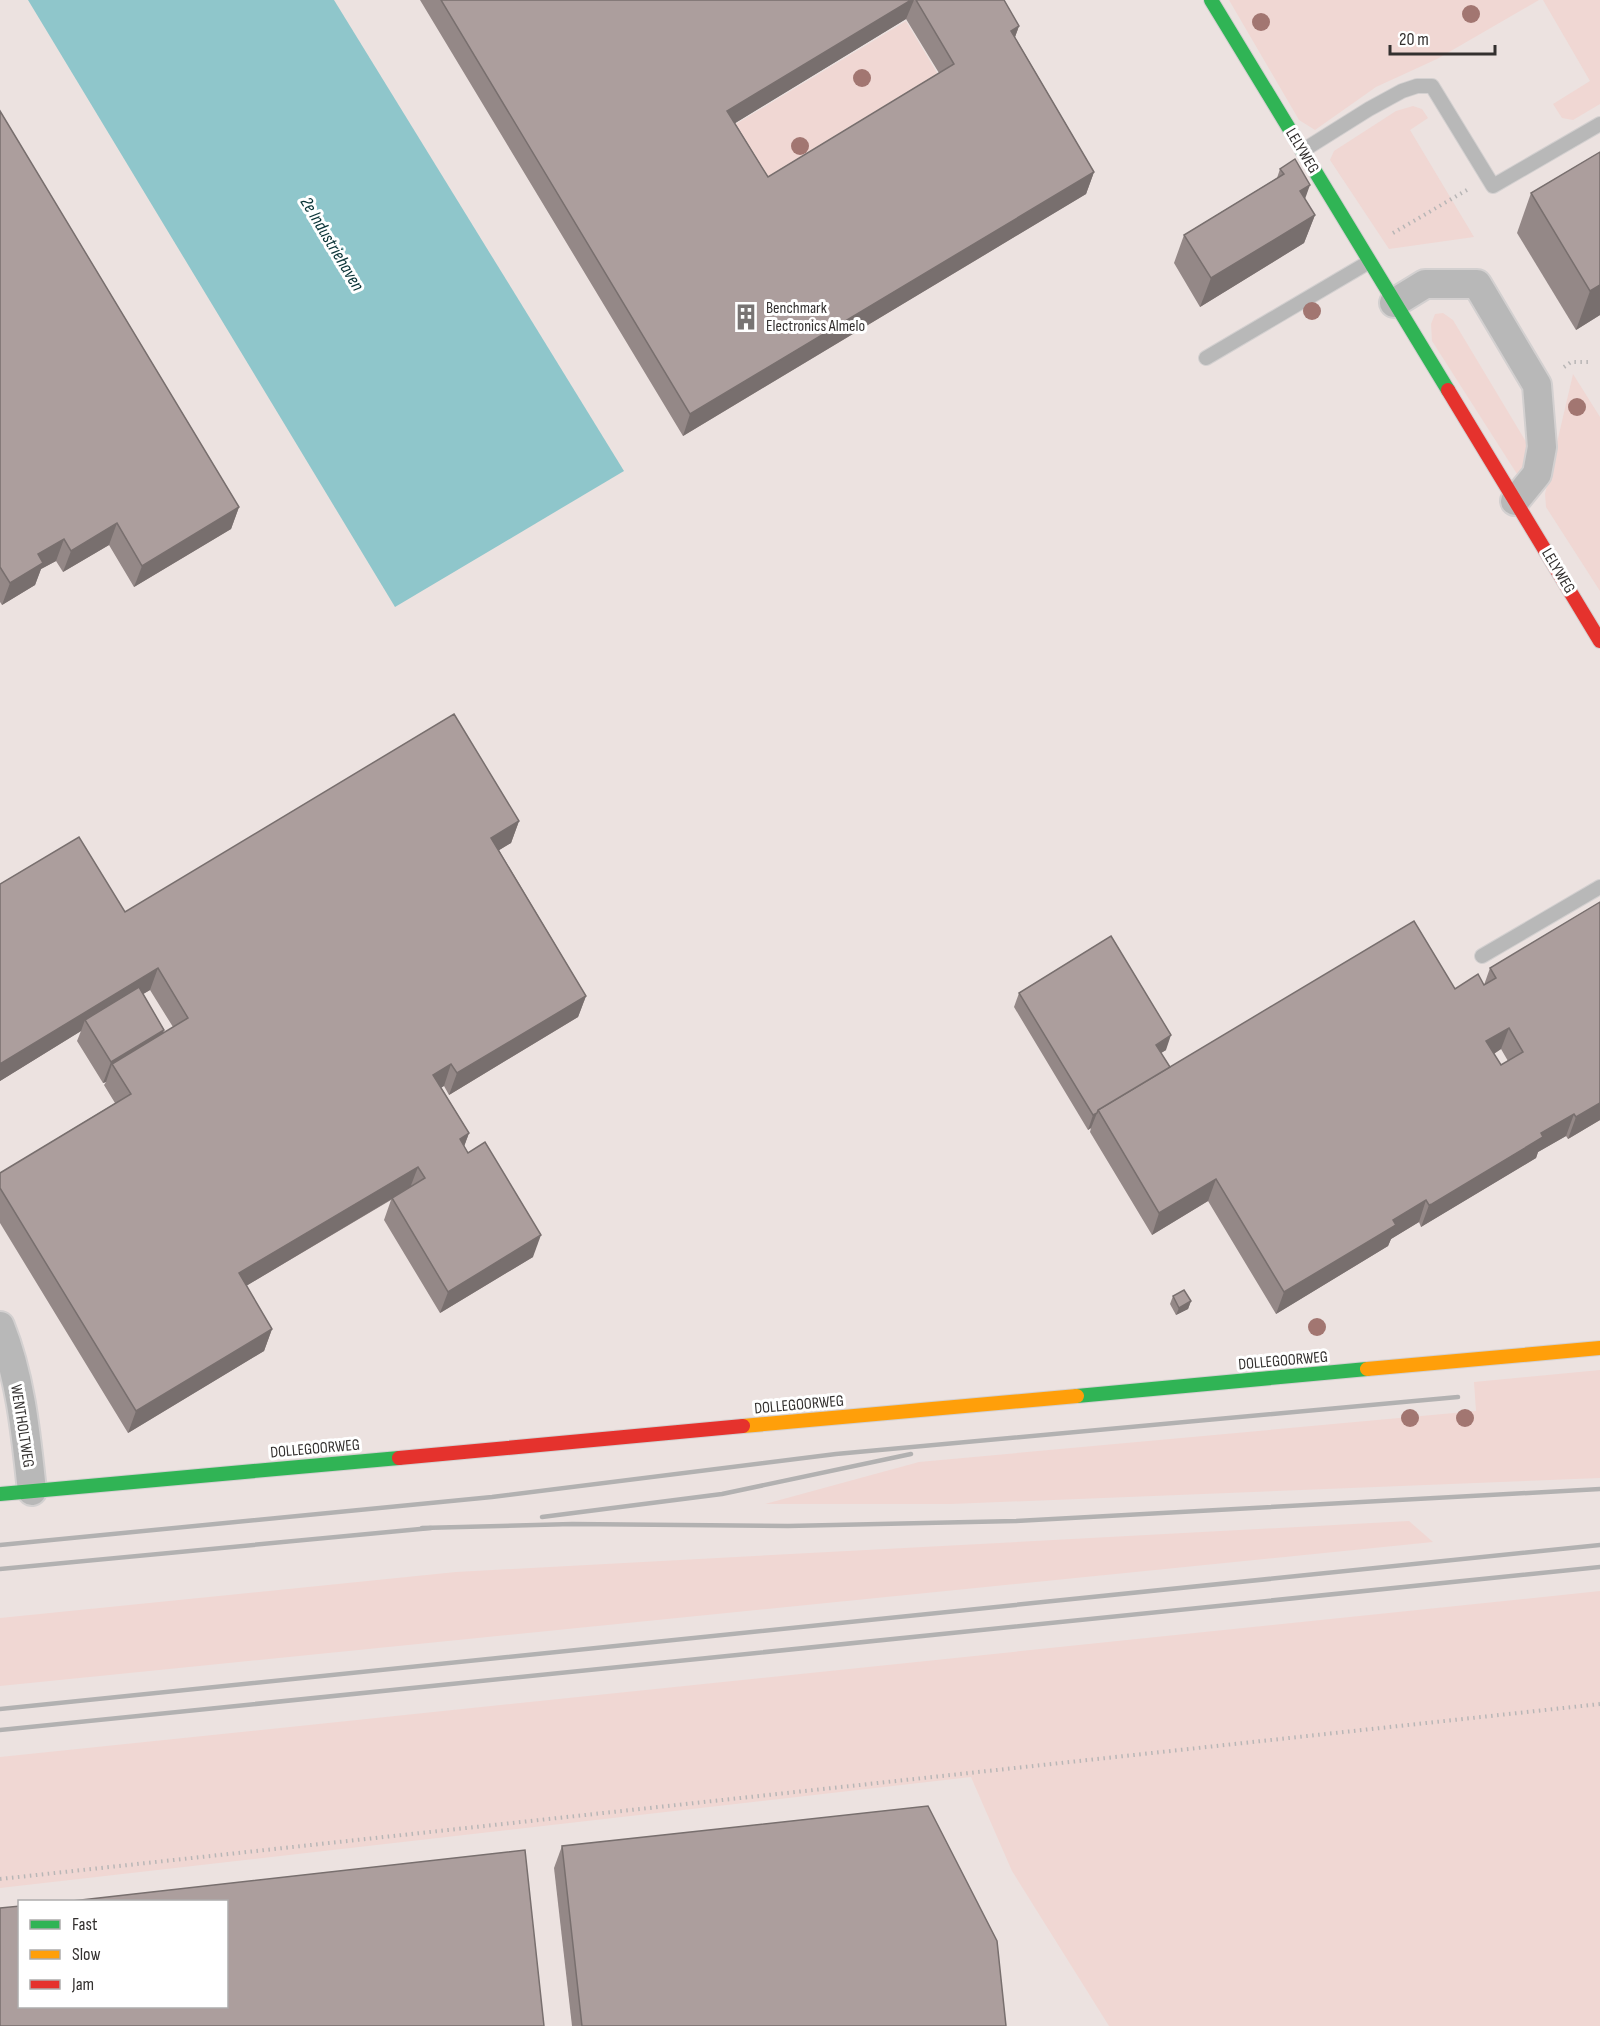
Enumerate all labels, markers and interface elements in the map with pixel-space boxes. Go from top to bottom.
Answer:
scale bar [1390,18,1495,56]
text: 20 m [1399,29,1429,50]
street label: LELYWEG [1281,125,1323,177]
water label: 2e Industriehaven [296,193,369,295]
place label: Benchmark Electronics Almelo [766,299,865,336]
building icon: Benchmark Electronics Almelo [731,302,761,332]
street label: LELYWEG [1537,545,1579,597]
street label: DOLLEGOORWEG [1237,1348,1329,1374]
street label: WENTHOLTWEG [6,1383,38,1469]
street label: DOLLEGOORWEG [753,1392,845,1418]
street label: DOLLEGOORWEG [269,1436,361,1462]
legend [18,1900,228,2008]
text: Fast [72,1914,98,1935]
text: Slow [72,1944,101,1965]
text: Jam [71,1974,94,1995]

